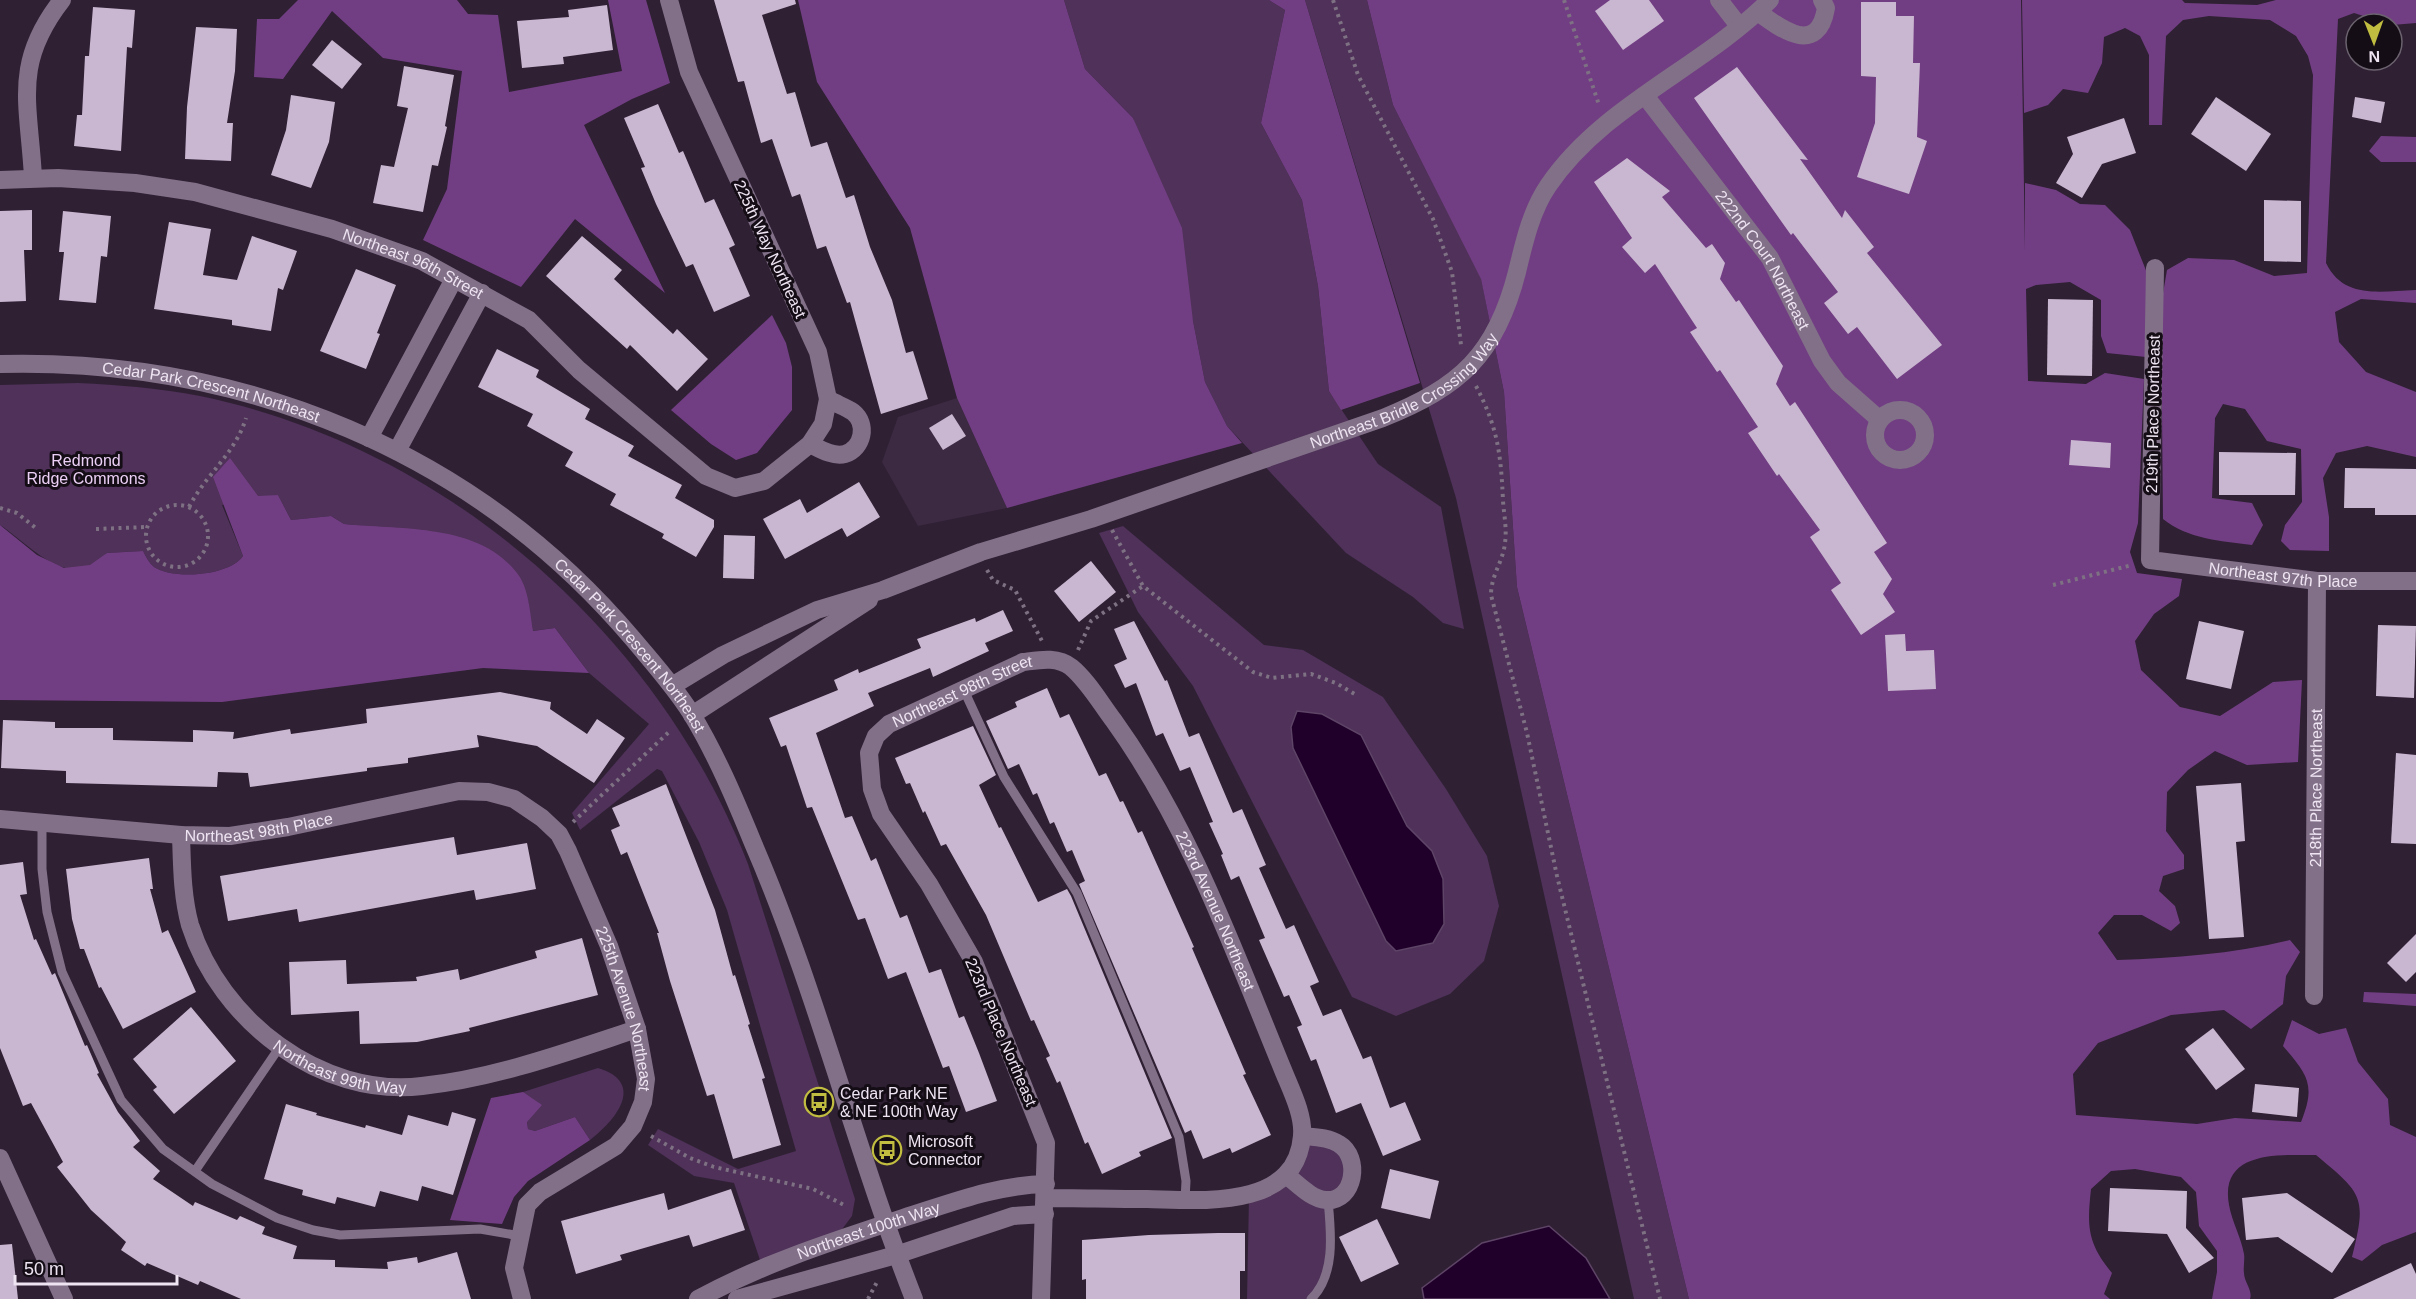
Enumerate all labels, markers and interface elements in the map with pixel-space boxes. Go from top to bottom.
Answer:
north arrow [2344,12,2404,72]
text: N [2368,48,2380,65]
street label: 225th Way Northeast [731,178,810,321]
street label: 222nd Court Northeast [1712,187,1813,333]
street label: Northeast 96th Street [341,225,487,302]
street label: Northeast Bridle Crossing Way [1308,330,1501,451]
street label: 219th Place Northeast [2143,334,2163,493]
street label: Cedar Park Crescent Northeast [101,359,323,425]
park label: Redmond Ridge Commons [26,452,146,487]
street label: Cedar Park Crescent Northeast [551,555,709,735]
street label: Northeast 97th Place [2208,559,2358,590]
street label: Northeast 98th Street [889,652,1033,730]
street label: 218th Place Northeast [2306,708,2325,867]
street label: Northeast 98th Place [184,809,334,845]
street label: 223rd Avenue Northeast [1173,828,1259,993]
street label: 225th Avenue Northeast [593,924,654,1093]
street label: 223rd Place Northeast [962,955,1040,1109]
street label: Northeast 99th Way [270,1036,407,1096]
place label: Cedar Park NE & NE 100th Way [840,1085,958,1120]
bus stop icon: Cedar Park NE & NE 100th Way [803,1086,835,1118]
place label: Microsoft Connector [908,1133,982,1168]
bus stop icon: Microsoft Connector [871,1134,903,1166]
street label: Northeast 100th Way [794,1198,942,1262]
scale bar [15,1248,177,1286]
text: 50 m [24,1259,64,1279]

